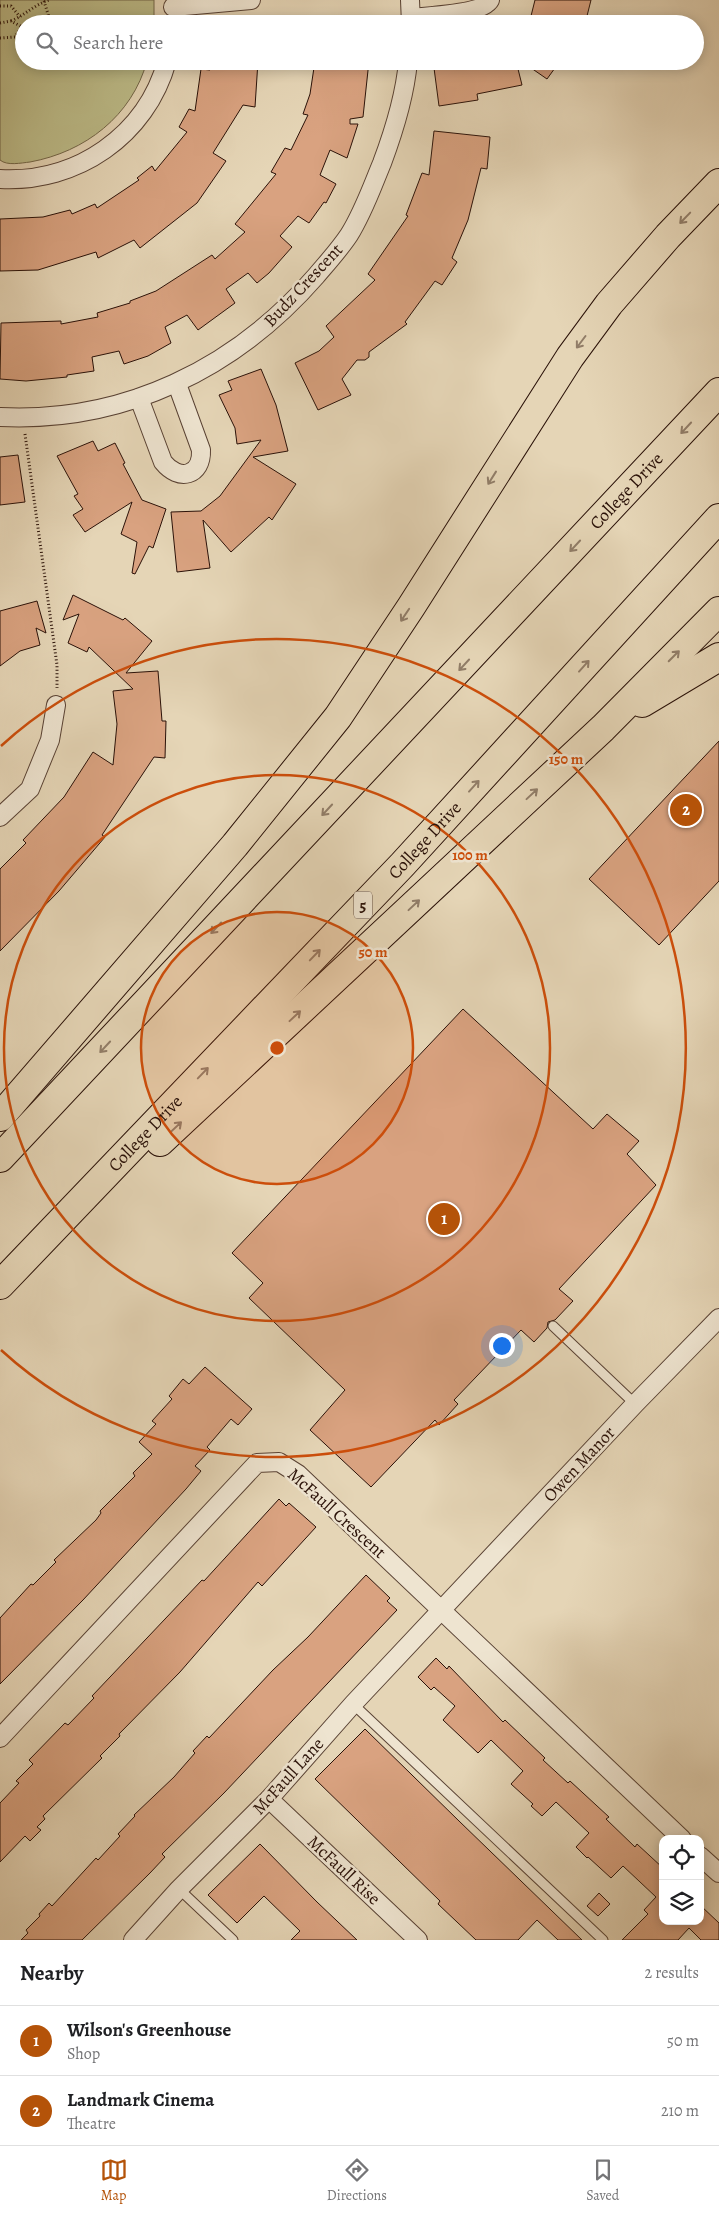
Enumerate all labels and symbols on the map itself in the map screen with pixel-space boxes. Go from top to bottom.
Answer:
one-way arrow [679,211,691,224]
street label: Budz Crescent [258,238,348,332]
one-way arrow [576,335,586,349]
one-way arrow [680,421,692,434]
street label: College Drive [584,447,668,535]
one-way arrow [487,471,497,485]
one-way arrow [569,540,581,553]
one-way arrow [400,608,410,622]
one-way arrow [668,650,681,662]
one-way arrow [458,658,470,671]
one-way arrow [578,659,590,672]
text: 150 m [549,749,584,769]
one-way arrow [468,779,480,792]
one-way arrow [526,788,539,800]
pin: 2 [670,791,702,829]
street label: College Drive [383,796,467,884]
one-way arrow [321,804,333,816]
text: 100 m [452,845,488,865]
road number: 5 [354,892,372,918]
one-way arrow [407,899,420,911]
one-way arrow [210,922,222,935]
text: 50 m [358,942,388,962]
one-way arrow [308,949,321,961]
one-way arrow [289,1010,301,1022]
centre of rings [268,1039,286,1057]
one-way arrow [99,1040,111,1053]
one-way arrow [196,1067,208,1079]
street label: College Drive [103,1090,188,1177]
one-way arrow [170,1121,183,1133]
pin: 1 [428,1200,460,1238]
your location [489,1333,515,1359]
street label: Owen Manor [538,1421,620,1507]
street label: McFaull Crescent [283,1462,392,1564]
street label: McFaull Lane [247,1732,329,1820]
street label: McFaull Rise [302,1830,386,1910]

